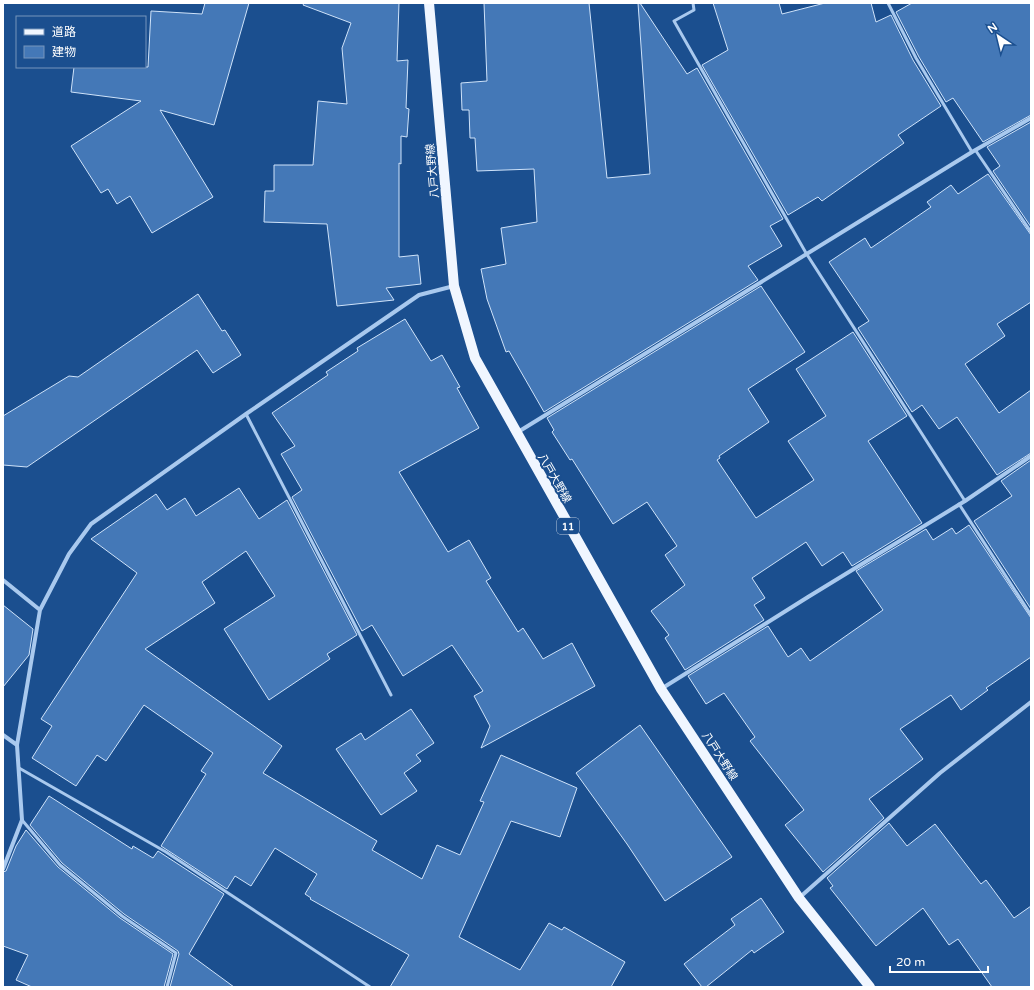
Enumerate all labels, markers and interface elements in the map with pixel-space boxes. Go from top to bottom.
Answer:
legend [16,16,146,68]
north arrow [978,16,1018,56]
text: N [985,20,1000,36]
text: 道路 [52,25,76,39]
text: 建物 [52,45,76,59]
street label: 八戸大野線 [424,143,441,199]
street label: 八戸大野線 [535,451,574,505]
road number: 11 [557,518,579,534]
street label: 八戸大野線 [699,730,740,783]
scale bar [890,948,988,974]
text: 20 m [896,955,925,969]

